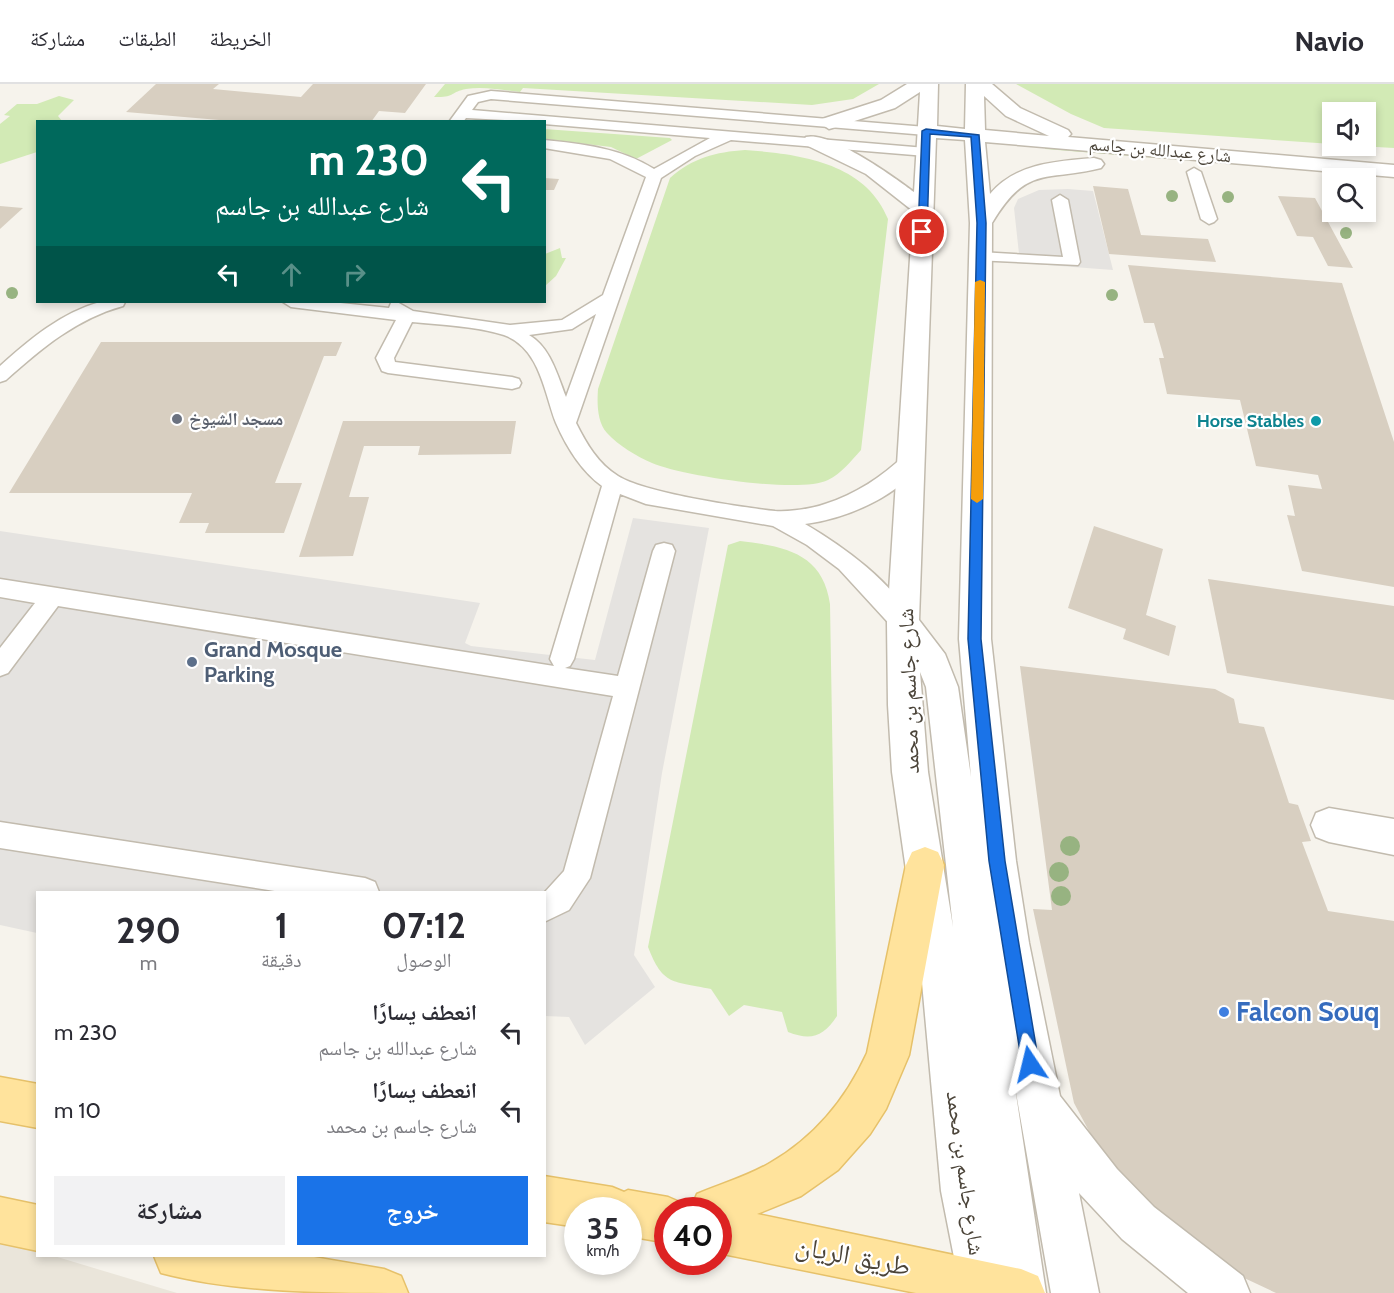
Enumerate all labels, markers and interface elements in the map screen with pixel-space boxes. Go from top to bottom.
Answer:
text: Navio [1294,24,1364,58]
text: مشاركة [30,26,85,51]
text: الطبقات [118,26,177,51]
text: الخريطة [210,26,271,51]
map controls [1322,102,1376,222]
button: sound [1322,102,1376,156]
street label: شارع عبدالله بن جاسم [1088,133,1232,168]
text: 230 m [309,134,429,186]
icon: left [450,144,528,222]
button: search [1322,168,1376,222]
text: شارع عبدالله بن جاسم [215,189,429,222]
pin [896,206,947,257]
icon: arrive [905,215,938,248]
icon: left [212,258,245,291]
icon: ahead [275,258,308,291]
icon: right [338,258,371,291]
place label: مسجد الشيوخ [189,408,283,430]
place label: Horse Stables [1197,410,1304,432]
marker: مسجد الشيوخ [170,412,184,426]
marker: Horse Stables [1309,414,1323,428]
street label: شارع جاسم بن محمد [892,608,926,774]
place label: Grand Mosque Parking [204,636,342,688]
marker: Grand Mosque Parking [185,655,199,669]
text: 1 [275,903,288,947]
text: 07:12 [382,903,466,947]
text: 290 [116,908,181,952]
text: دقيقة [261,948,302,972]
text: الوصول [396,948,451,972]
text: m [140,951,157,975]
place label: Falcon Souq [1236,995,1379,1028]
text: انعطف يسارًا [372,999,477,1026]
marker: Falcon Souq [1217,1005,1231,1019]
icon: left [495,1016,528,1049]
text: 230 m [54,1019,117,1046]
position arrow [998,1032,1062,1096]
text: شارع عبدالله بن جاسم [318,1036,477,1060]
text: انعطف يسارًا [372,1077,477,1104]
street label: شارع جاسم بن محمد [940,1089,990,1257]
icon: left [495,1094,528,1127]
text: 10 m [54,1097,101,1124]
text: شارع جاسم بن محمد [327,1114,477,1138]
button: مشاركة [54,1176,285,1245]
button: خروج [297,1176,528,1245]
speed limit sign: 40 [654,1197,732,1275]
text: 35 [587,1210,619,1247]
street label: طريق الريان [793,1228,913,1283]
text: km/h [587,1242,619,1260]

